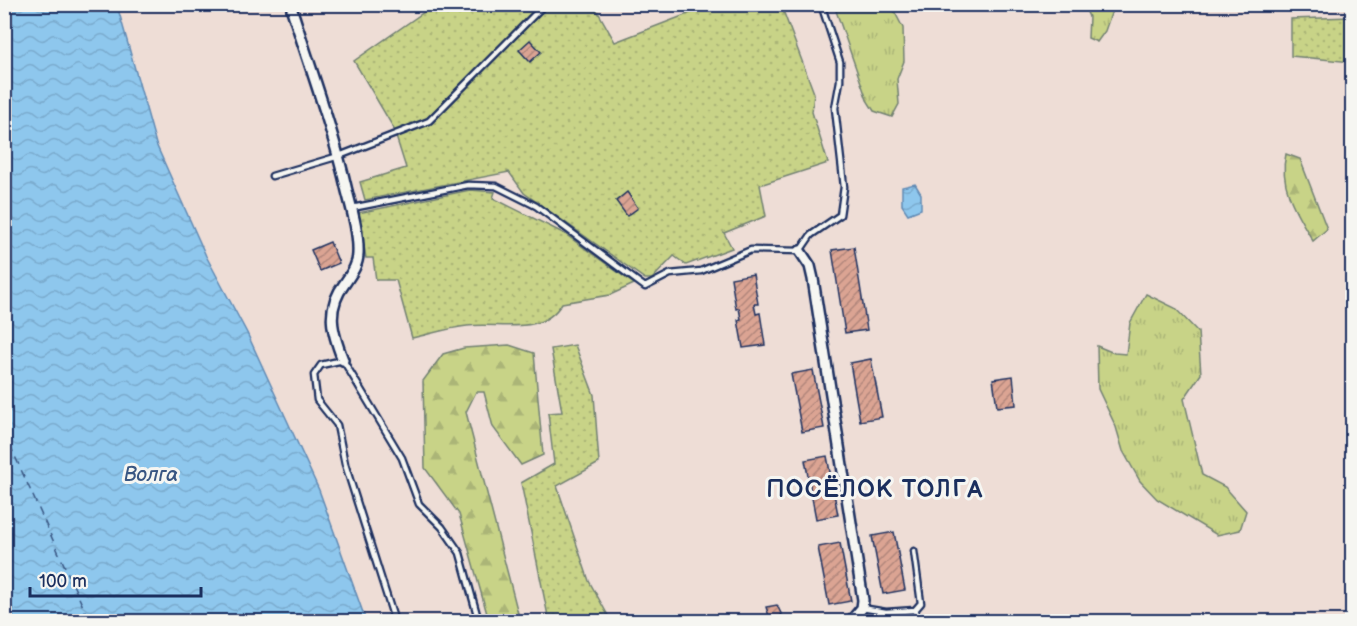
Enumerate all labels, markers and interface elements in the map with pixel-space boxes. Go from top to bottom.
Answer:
water label: Волга [124,463,178,487]
district label: ПОСЁЛОК ТОЛГА [766,475,984,504]
scale bar [30,560,201,598]
text: 100 m [39,571,87,592]

